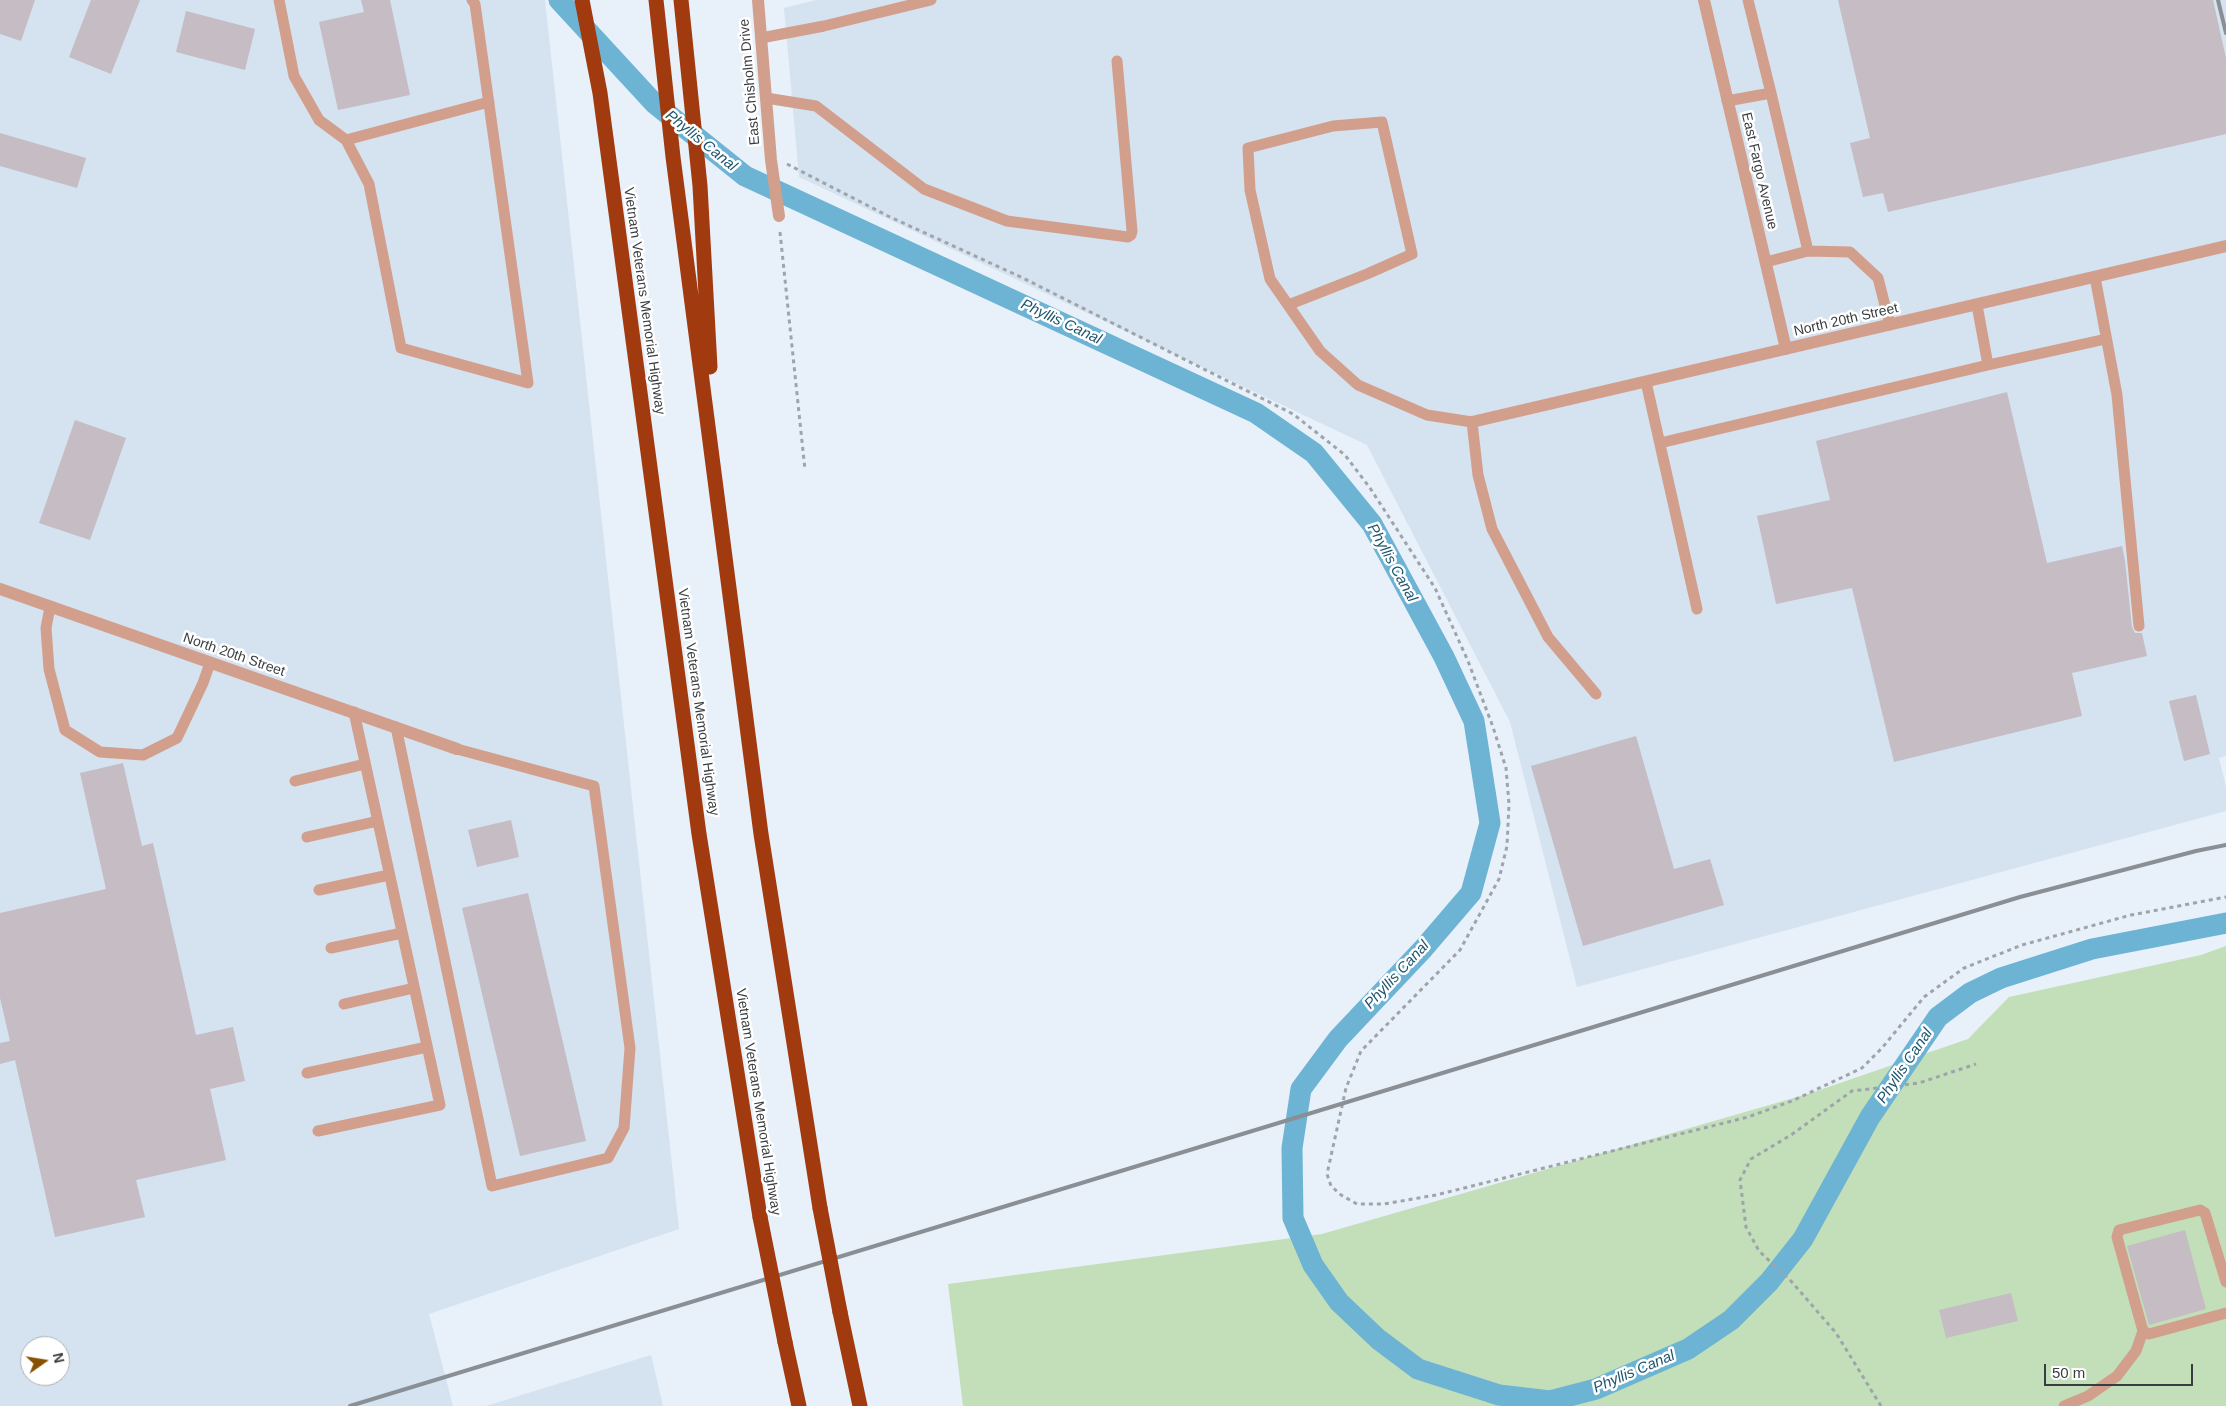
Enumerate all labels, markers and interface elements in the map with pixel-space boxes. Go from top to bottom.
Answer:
street label: East Chisholm Drive [736,18,764,146]
water label: Phyllis Canal [662,107,740,175]
street label: East Fargo Avenue [1737,111,1781,231]
street label: Vietnam Veterans Memorial Highway [620,186,668,416]
water label: Phyllis Canal [1018,296,1104,348]
street label: North 20th Street [1792,300,1900,340]
water label: Phyllis Canal [1363,521,1421,605]
street label: Vietnam Veterans Memorial Highway [674,587,722,817]
street label: North 20th Street [181,630,287,680]
water label: Phyllis Canal [1361,937,1433,1013]
street label: Vietnam Veterans Memorial Highway [732,987,784,1217]
water label: Phyllis Canal [1873,1025,1937,1107]
north arrow [20,1336,70,1386]
water label: Phyllis Canal [1591,1347,1677,1397]
text: N [50,1351,68,1365]
scale bar [2046,1354,2195,1386]
text: 50 m [2052,1364,2085,1381]

